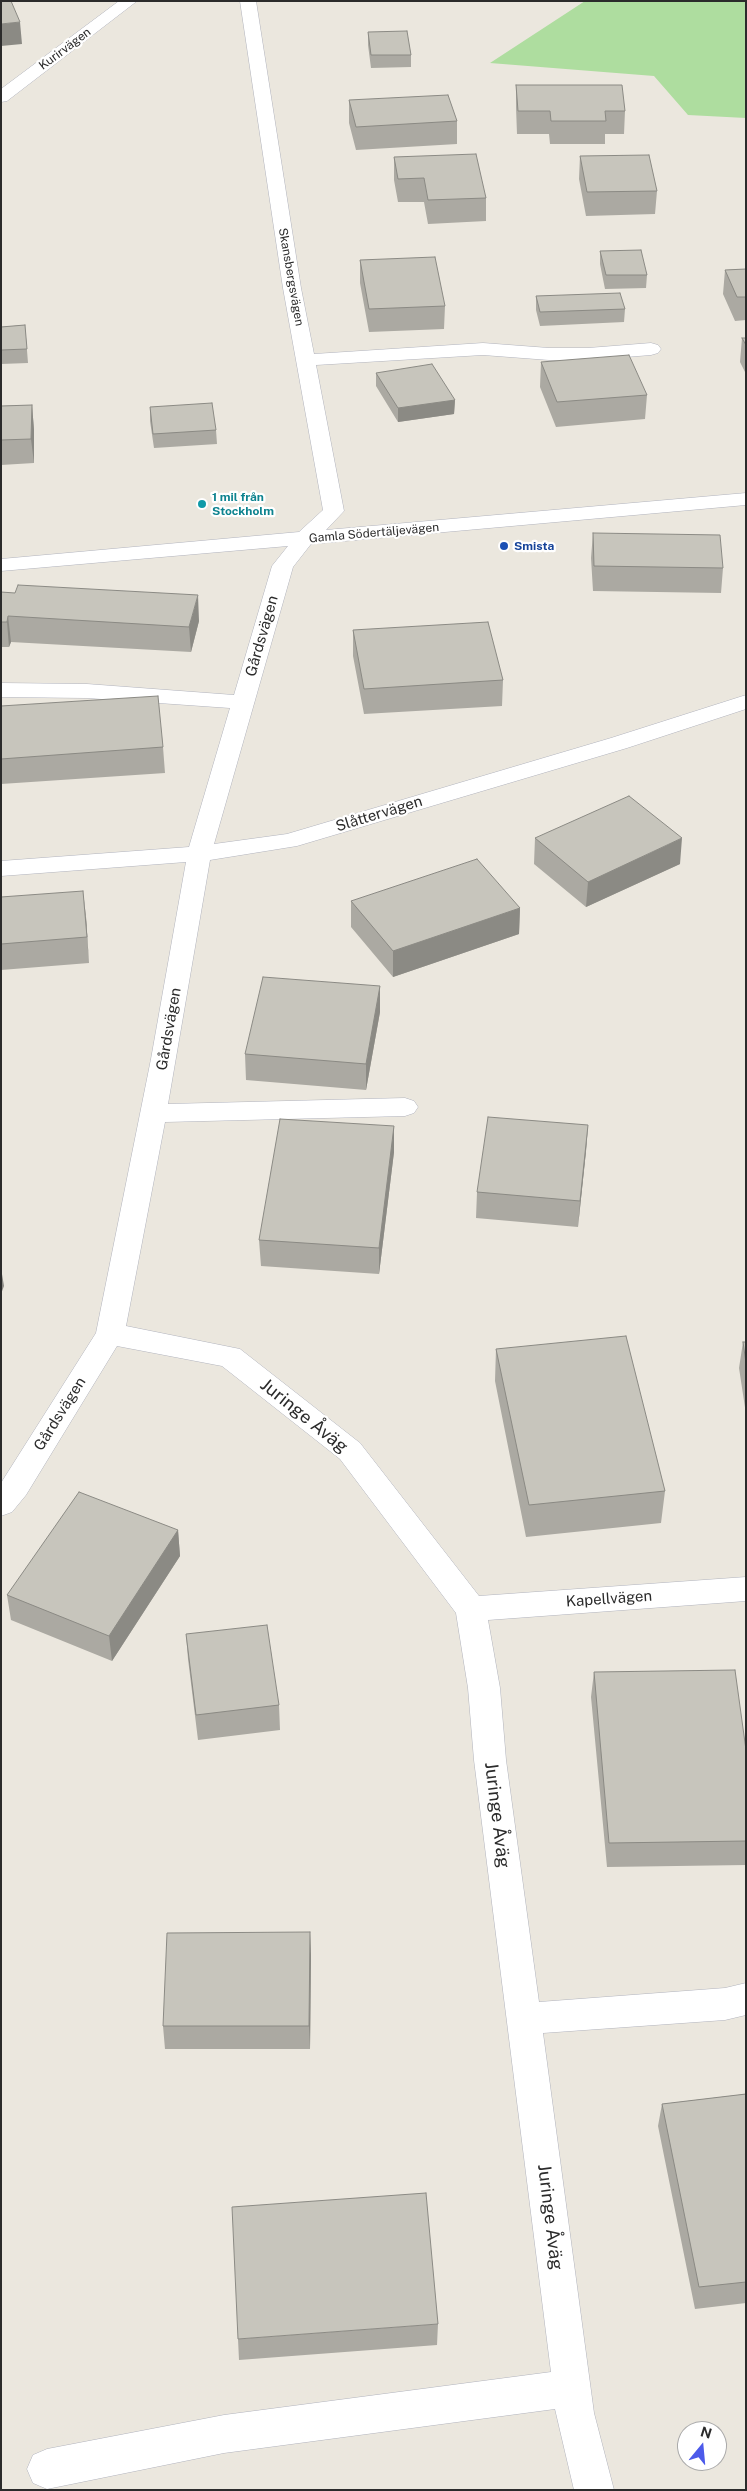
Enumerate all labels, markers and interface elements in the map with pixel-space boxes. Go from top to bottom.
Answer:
street label: Kurirvägen [36,25,94,73]
street label: Skansbergsvägen [275,227,307,327]
place label: 1 mil från Stockholm [212,490,274,518]
marker: 1 mil från Stockholm [196,498,208,510]
street label: Gamla Södertäljevägen [308,520,440,546]
place label: Smista [514,539,554,553]
marker: Smista [498,540,510,552]
street label: Gårdsvägen [242,593,282,679]
street label: Slåttervägen [333,792,425,836]
street label: Gårdsvägen [153,986,185,1072]
street label: Gårdsvägen [30,1374,90,1454]
street label: Juringe Åväg [256,1374,352,1458]
street label: Kapellvägen [565,1587,653,1611]
street label: Juringe Åväg [480,1761,514,1869]
street label: Juringe Åväg [533,2163,567,2271]
north arrow [677,2421,727,2471]
text: N [699,2423,714,2442]

